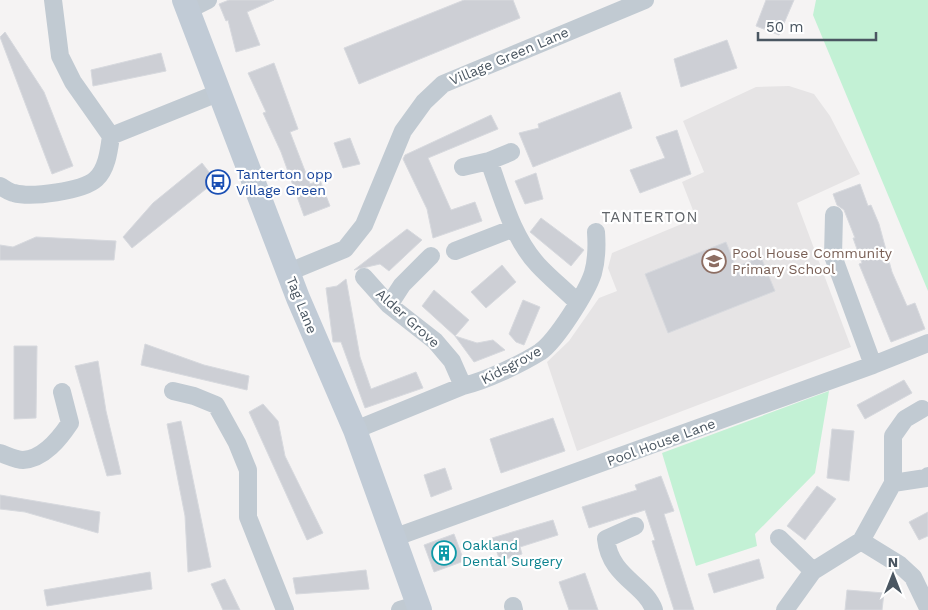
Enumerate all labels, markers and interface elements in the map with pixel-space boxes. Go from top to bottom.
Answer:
scale bar [758,10,876,42]
text: 50 m [766,18,803,36]
street label: Village Green Lane [447,24,571,88]
place label: Tanterton opp Village Green [236,166,332,198]
bus stop icon: Tanterton opp Village Green [205,169,231,195]
district label: TANTERTON [602,208,698,226]
place label: Pool House Community Primary School [732,245,893,277]
school or university icon: Pool House Community Primary School [701,248,727,274]
street label: Tag Lane [283,274,321,336]
street label: Alder Grove [373,285,443,351]
street label: Kidsgrove [478,342,544,388]
street label: Pool House Lane [605,415,717,469]
place label: Oakland Dental Surgery [462,537,563,569]
building icon: Oakland Dental Surgery [431,540,457,566]
north arrow [868,550,918,600]
text: N [888,554,898,570]

